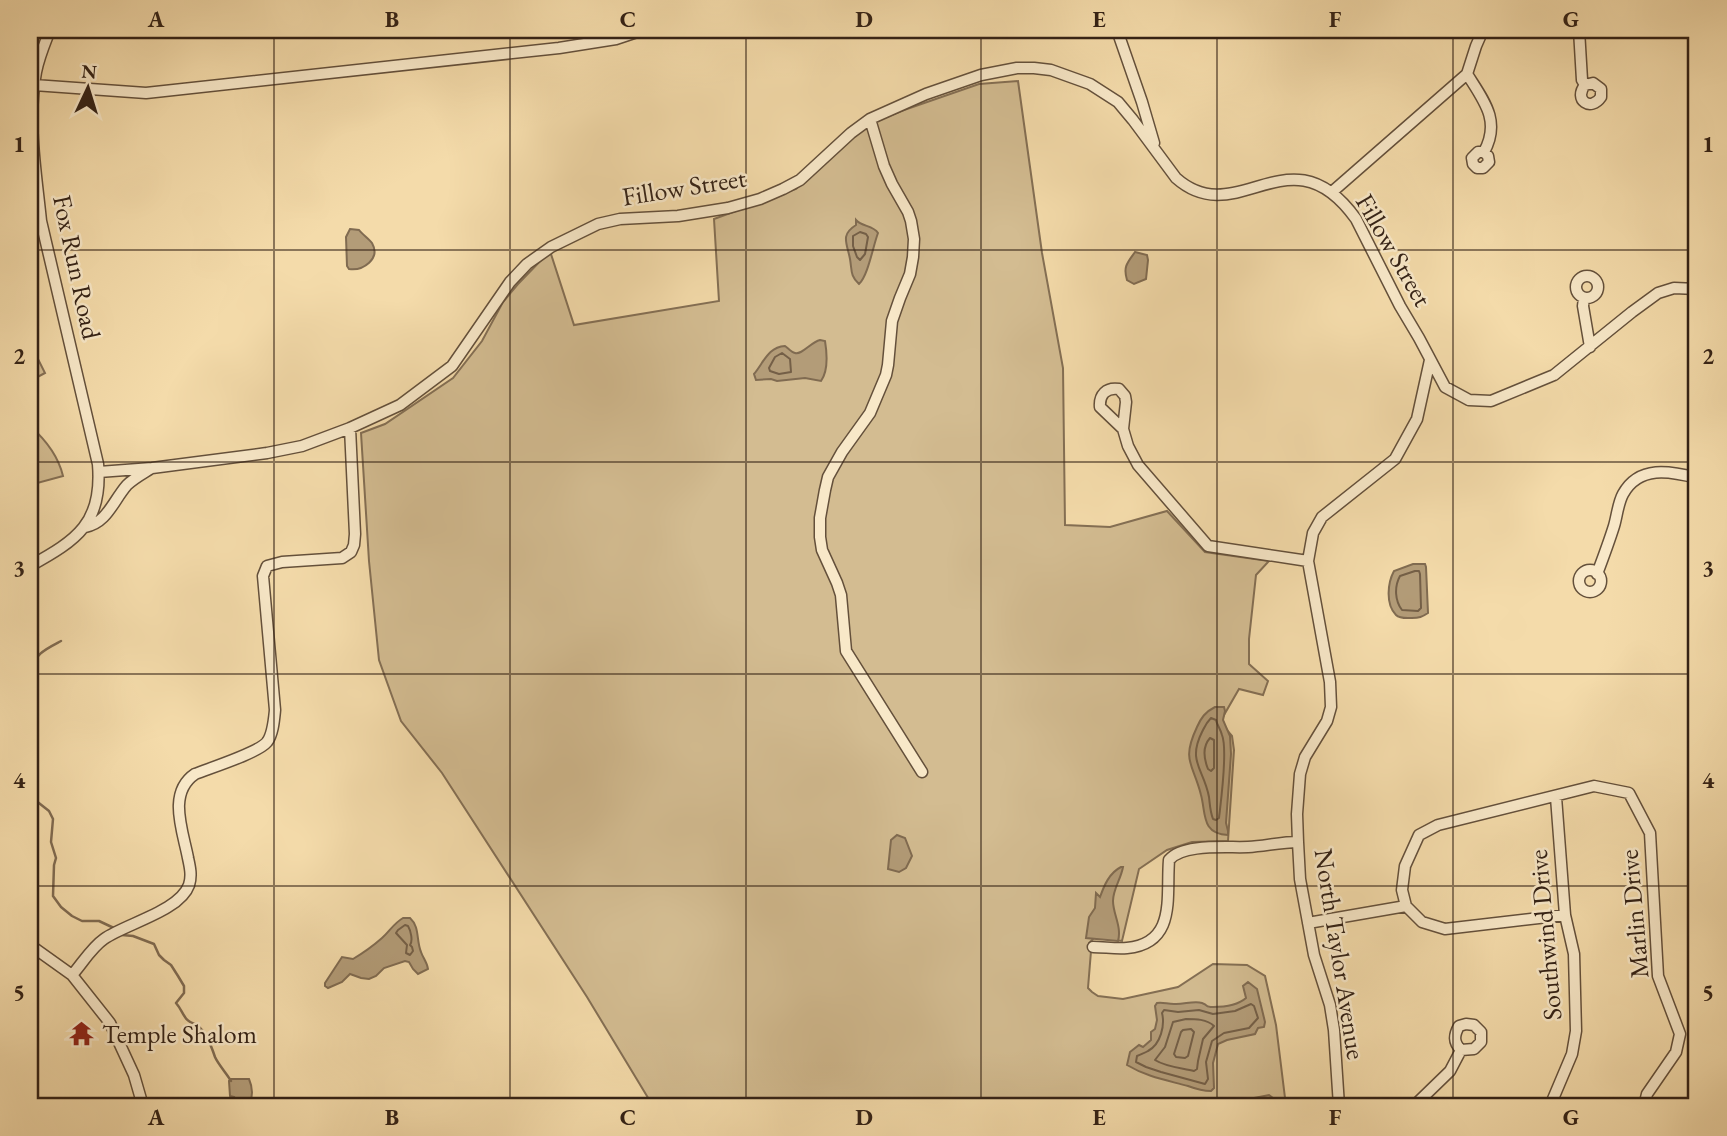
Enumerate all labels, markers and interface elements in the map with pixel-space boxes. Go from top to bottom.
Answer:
text: A [147,4,165,34]
text: B [385,4,399,34]
text: C [620,4,636,34]
text: D [855,4,873,34]
text: E [1092,4,1106,34]
text: F [1329,4,1342,34]
text: G [1563,4,1579,34]
north arrow [52,52,122,122]
text: N [81,59,98,85]
text: 1 [13,129,25,159]
text: 1 [1702,129,1714,159]
street label: Fillow Street [620,160,748,214]
street label: Fillow Street [1348,187,1440,313]
street label: Fox Run Road [45,192,109,343]
text: 2 [13,341,25,371]
text: 2 [1702,341,1714,371]
text: 3 [13,553,25,583]
text: 3 [1702,553,1714,583]
text: 4 [13,765,26,795]
text: 4 [1702,765,1715,795]
street label: North Taylor Avenue [1307,846,1373,1062]
street label: Southwind Drive [1521,848,1569,1022]
street label: Marlin Drive [1611,848,1657,980]
text: 5 [13,977,25,1007]
text: 5 [1702,977,1714,1007]
place label: Temple Shalom [102,1017,257,1051]
temple icon: Temple Shalom [68,1020,96,1048]
text: A [147,1102,165,1132]
text: B [385,1102,399,1132]
text: C [620,1102,636,1132]
text: D [855,1102,873,1132]
text: E [1092,1102,1106,1132]
text: F [1329,1102,1342,1132]
text: G [1563,1102,1579,1132]

